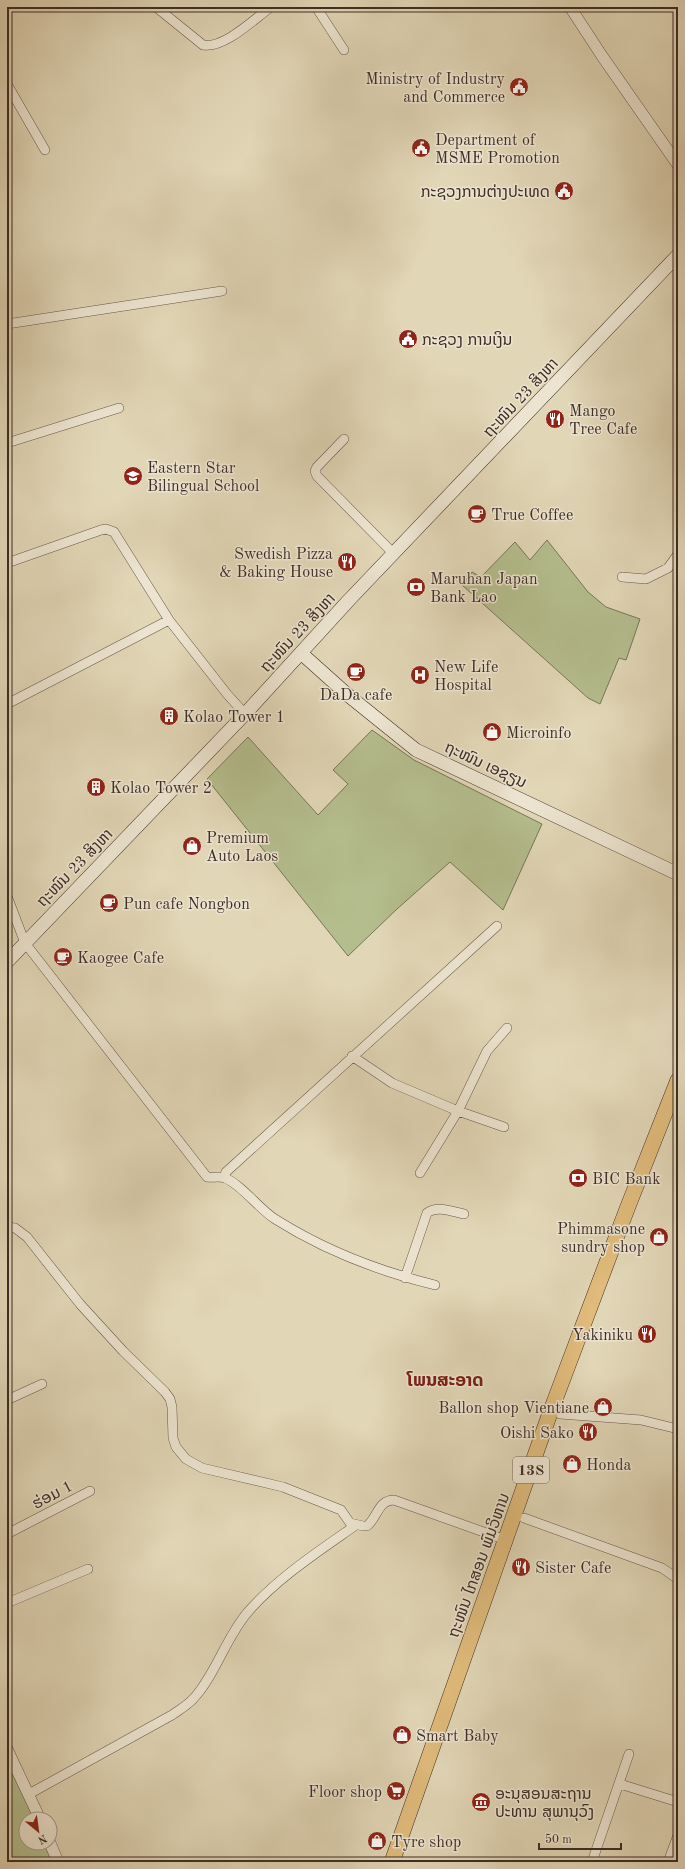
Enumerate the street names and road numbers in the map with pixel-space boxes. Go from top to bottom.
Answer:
street label: ຖະໜົນ 23 ສິງຫາ [480,354,562,441]
street label: ຖະໜົນ 23 ສິງຫາ [257,589,339,676]
street label: ຖະໜົນ ເອຊຽນ [441,739,529,793]
street label: ຖະໜົນ 23 ສິງຫາ [33,825,116,910]
road number: 13S [513,1457,549,1483]
street label: ຮ່ອມ 1 [30,1478,76,1513]
street label: ຖະໜົນ ໄກສອນ ພົມວິຫານ [444,1491,513,1640]

